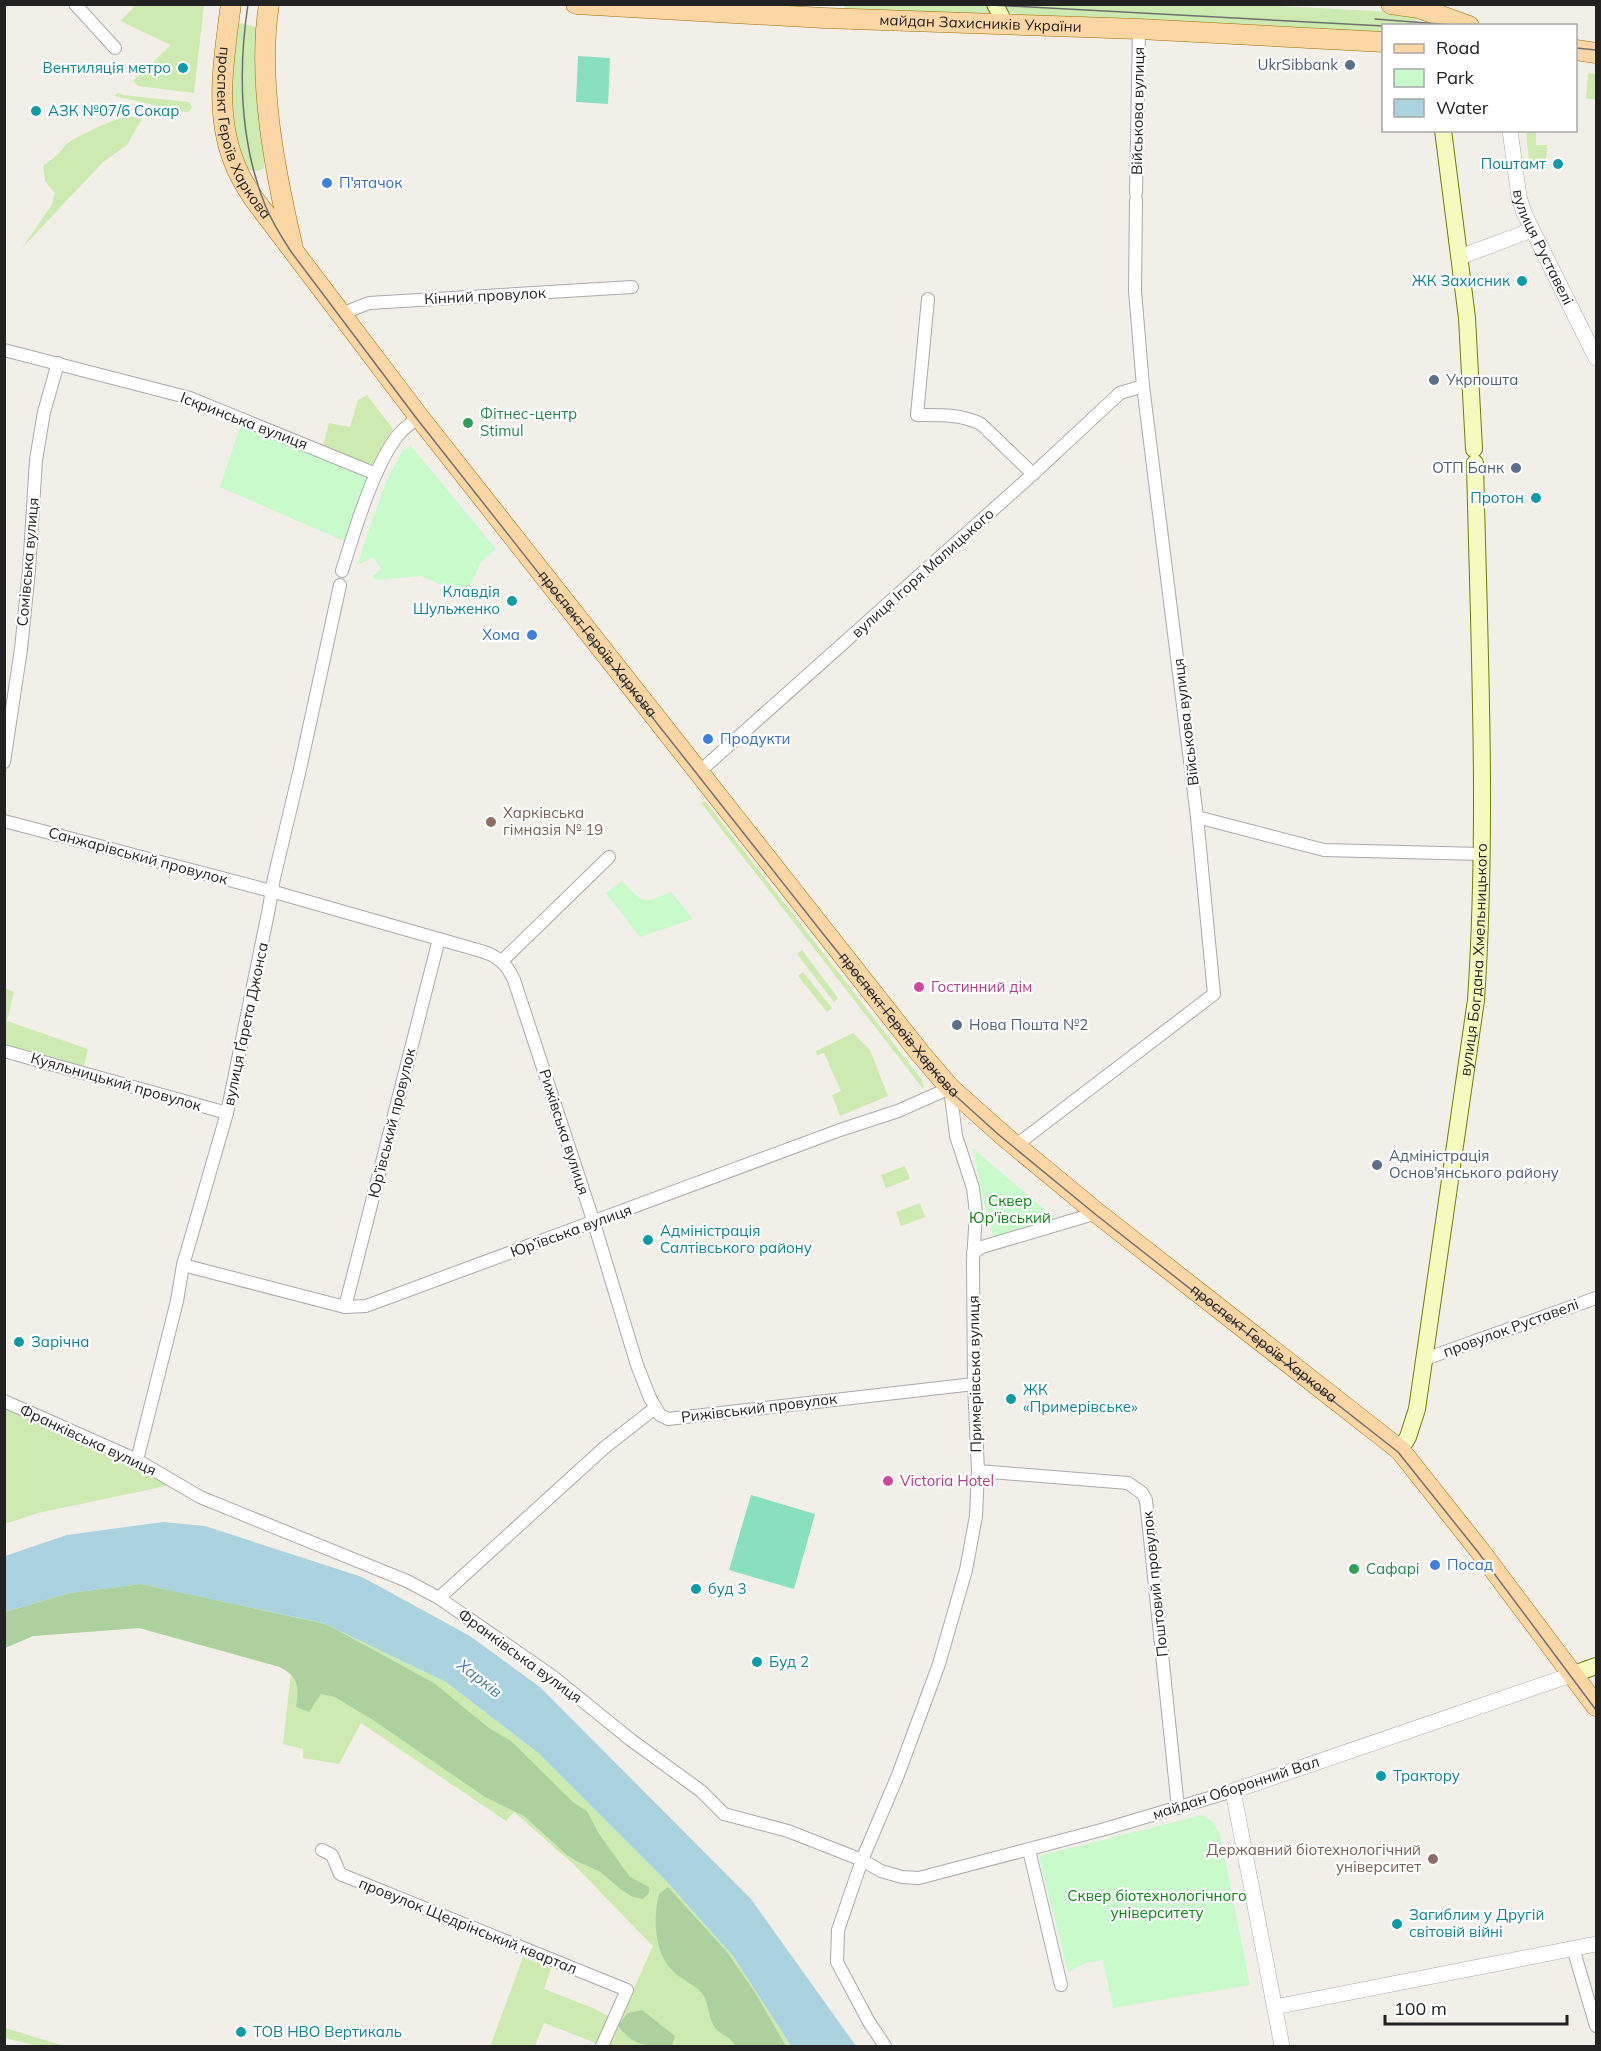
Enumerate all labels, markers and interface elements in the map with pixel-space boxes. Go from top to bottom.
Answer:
street label: майдан Захисників України [879,10,1082,36]
legend [1382,24,1577,132]
text: Road [1436,36,1480,59]
street label: проспект Героїв Харкова [213,46,276,223]
street label: Військова вулиця [1127,47,1148,175]
place label: UkrSibbank [1257,55,1338,74]
place label: Вентиляція метро [43,58,171,77]
marker: UkrSibbank [1343,58,1357,72]
marker: Вентиляція метро [176,61,190,75]
text: Park [1436,66,1475,89]
text: Water [1436,96,1489,119]
place label: АЗК №07/6 Сокар [48,101,179,120]
marker: АЗК №07/6 Сокар [29,104,43,118]
place label: Поштамт [1481,154,1546,173]
marker: Поштамт [1551,157,1565,171]
place label: П'ятачок [339,173,403,192]
marker: П'ятачок [320,176,334,190]
street label: вулиця Руставелі [1509,188,1578,308]
place label: ЖК Захисник [1412,271,1511,290]
marker: ЖК Захисник [1515,274,1529,288]
street label: Кінний провулок [424,283,547,308]
place label: Укрпошта [1445,370,1518,389]
marker: Укрпошта [1427,373,1441,387]
street label: Іскринська вулиця [178,388,310,454]
place label: Фітнес-центр Stimul [480,404,577,440]
marker: Фітнес-центр Stimul [461,416,475,430]
place label: ОТП Банк [1432,458,1505,477]
marker: ОТП Банк [1509,461,1523,475]
place label: Протон [1470,488,1524,507]
marker: Протон [1529,491,1543,505]
street label: Сомівська вулиця [12,497,43,627]
street label: вулиця Ігоря Малицького [848,504,998,642]
street label: проспект Героїв Харкова [534,566,662,721]
place label: Клавдія Шульженко [413,582,500,618]
marker: Клавдія Шульженко [505,594,519,608]
place label: Хома [482,625,520,644]
marker: Хома [525,628,539,642]
street label: Військова вулиця [1168,657,1203,787]
place label: Продукти [720,729,790,748]
marker: Продукти [701,732,715,746]
place label: Харківська гімназія № 19 [503,803,603,839]
marker: Харківська гімназія № 19 [484,815,498,829]
street label: Санжарівський провулок [46,822,231,889]
street label: вулиця Богдана Хмельницького [1455,843,1491,1077]
street label: вулиця Ґарета Джонса [219,941,272,1107]
street label: проспект Героїв Харкова [835,948,964,1101]
place label: Гостинний дім [931,977,1032,996]
marker: Гостинний дім [912,980,926,994]
place label: Нова Пошта №2 [969,1015,1088,1034]
marker: Нова Пошта №2 [950,1018,964,1032]
street label: Юр’ївський провулок [364,1045,420,1200]
street label: Куяльницький провулок [29,1048,204,1115]
street label: Рижівська вулиця [535,1067,594,1197]
place label: Адміністрація Основ'янського району [1389,1146,1559,1182]
marker: Адміністрація Основ'янського району [1370,1158,1384,1172]
park label: Сквер Юр'ївський [969,1191,1051,1227]
street label: Юр’ївська вулиця [508,1200,634,1261]
place label: Адміністрація Салтівського району [660,1221,812,1257]
marker: Адміністрація Салтівського району [641,1233,655,1247]
street label: проспект Героїв Харкова [1187,1280,1342,1407]
street label: провулок Руставелі [1440,1294,1581,1361]
street label: Примерівська вулиця [964,1295,985,1453]
place label: Зарічна [31,1332,89,1351]
marker: Зарічна [12,1335,26,1349]
place label: ЖК «Примерівське» [1023,1380,1138,1416]
street label: Рижівський провулок [680,1388,839,1426]
marker: ЖК «Примерівське» [1004,1392,1018,1406]
street label: Франківська вулиця [17,1400,160,1480]
place label: Victoria Hotel [900,1471,994,1490]
marker: Victoria Hotel [881,1474,895,1488]
street label: Поштовий провулок [1137,1509,1172,1658]
place label: Посад [1447,1555,1493,1574]
marker: Посад [1428,1558,1442,1572]
place label: Сафарі [1366,1559,1420,1578]
marker: Сафарі [1347,1562,1361,1576]
place label: буд 3 [708,1579,747,1598]
marker: буд 3 [689,1582,703,1596]
street label: Франківська вулиця [455,1604,586,1707]
place label: Буд 2 [769,1652,809,1671]
water label: Харків [453,1654,506,1702]
marker: Буд 2 [750,1655,764,1669]
street label: майдан Оборонний Вал [1150,1752,1322,1823]
place label: Трактору [1393,1766,1460,1785]
marker: Трактору [1374,1769,1388,1783]
place label: Державний біотехнологічний університет [1206,1840,1421,1876]
marker: Державний біотехнологічний університет [1426,1852,1440,1866]
street label: провулок Щедрінський квартал [356,1873,580,1978]
park label: Сквер біотехнологічного університету [1067,1886,1247,1922]
place label: Загиблим у Другій світовій війні [1409,1905,1544,1941]
marker: Загиблим у Другій світовій війні [1390,1917,1404,1931]
scale bar [1385,1988,1566,2026]
text: 100 m [1394,1997,1447,2020]
place label: ТОВ НВО Вертикаль [253,2022,402,2041]
marker: ТОВ НВО Вертикаль [234,2025,248,2039]

